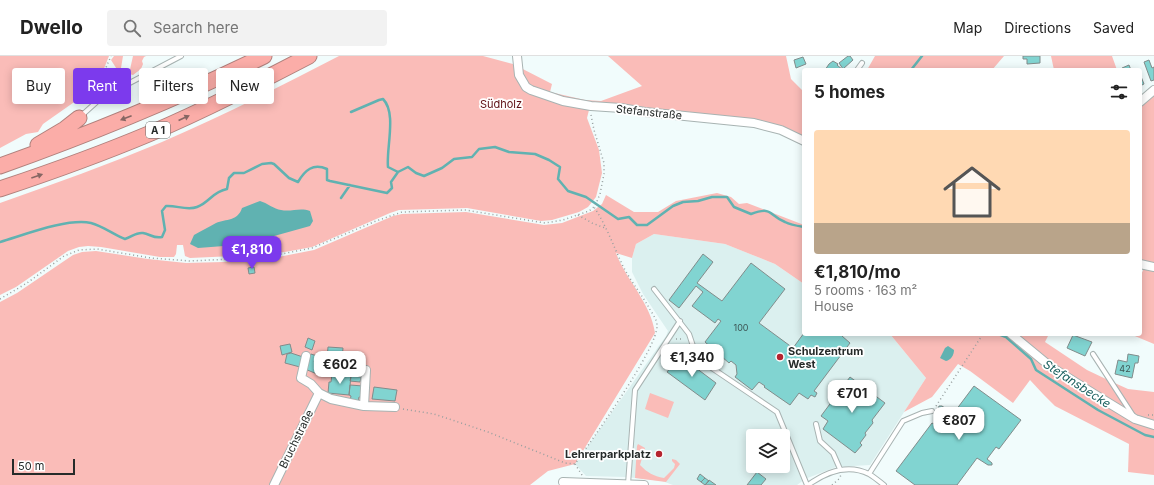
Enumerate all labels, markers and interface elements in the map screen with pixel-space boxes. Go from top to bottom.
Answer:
search box [107,10,387,46]
text: Dwello [20,16,83,39]
icon: search [121,17,143,39]
text: Search here [153,18,239,37]
text: Map [953,19,982,36]
text: Directions [1004,19,1071,36]
text: Saved [1093,19,1134,36]
chip: Buy [12,68,65,104]
chip: Rent [73,68,131,104]
chip: Filters [139,68,208,104]
chip: New [216,68,274,104]
icon: filters [1108,81,1130,103]
text: 5 homes [814,82,885,102]
park label: Südholz [480,97,522,111]
street label: Stefanstraße [615,102,683,122]
one-way arrow [178,115,189,121]
one-way arrow [120,116,132,122]
road number: A 1 [146,122,170,138]
icon: home [936,156,1008,228]
one-way arrow [31,173,43,179]
pin: €1,810 [219,236,285,270]
text: €1,810 [231,241,273,257]
text: €1,810/mo [814,262,901,282]
text: 5 rooms · 163 m² [814,282,917,298]
text: House [814,298,854,314]
house number: 100 [733,322,749,333]
pin: €1,340 [659,344,725,378]
place label: Schulzentrum West [788,344,863,371]
text: €1,340 [670,349,714,365]
pin: €602 [316,351,364,385]
marker: Schulzentrum West [775,352,785,362]
text: €602 [323,356,357,372]
water label: Stefansbecke [1041,356,1114,411]
house number: 42 [1119,363,1131,374]
pin: €701 [828,380,876,414]
text: €701 [837,385,867,401]
street label: Bruchstraße [276,407,316,471]
pin: €807 [935,407,983,441]
text: €807 [942,412,976,428]
map controls [746,429,790,473]
button: layers [746,429,790,473]
place label: Lehrerparkplatz [565,447,651,461]
marker: Lehrerparkplatz [654,449,664,459]
scale bar [12,457,75,476]
text: 50 m [18,459,44,473]

